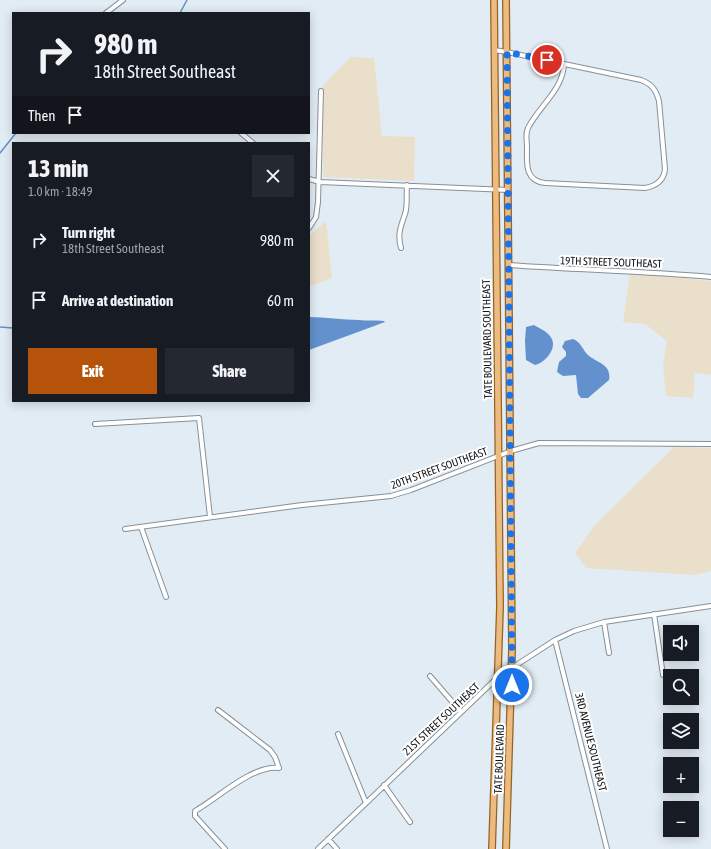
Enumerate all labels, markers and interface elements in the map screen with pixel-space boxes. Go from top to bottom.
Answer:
icon: right [28,28,80,80]
text: 980 m [94,28,157,60]
pin [530,43,564,77]
icon: arrive [536,49,558,71]
text: 18th Street Southeast [94,61,236,82]
icon: arrive [64,104,86,126]
text: Then [28,107,56,124]
text: 13 min [28,155,88,182]
button: close [252,155,294,197]
text: 1.0 km · 18:49 [28,184,93,199]
text: Turn right [62,224,115,241]
icon: right [28,229,50,251]
text: 980 m [260,232,294,249]
text: 18th Street Southeast [62,241,165,256]
street label: 19TH STREET SOUTHEAST [560,254,662,270]
street label: TATE BOULEVARD SOUTHEAST [480,279,494,399]
icon: arrive [28,289,50,311]
text: Arrive at destination [62,292,173,309]
text: 60 m [267,292,294,309]
button: Exit [28,348,157,394]
button: Share [165,348,294,394]
street label: 20TH STREET SOUTHEAST [389,445,489,491]
map controls [663,625,699,837]
button: sound [663,625,699,661]
position arrow [491,664,533,706]
button: search [663,669,699,705]
street label: 21ST STREET SOUTHEAST [400,680,482,758]
street label: 3RD AVENUE SOUTHEAST [573,692,609,793]
button: layers [663,713,699,749]
street label: TATE BOULEVARD [492,724,506,794]
button: + [663,757,699,793]
button: − [663,801,699,837]

